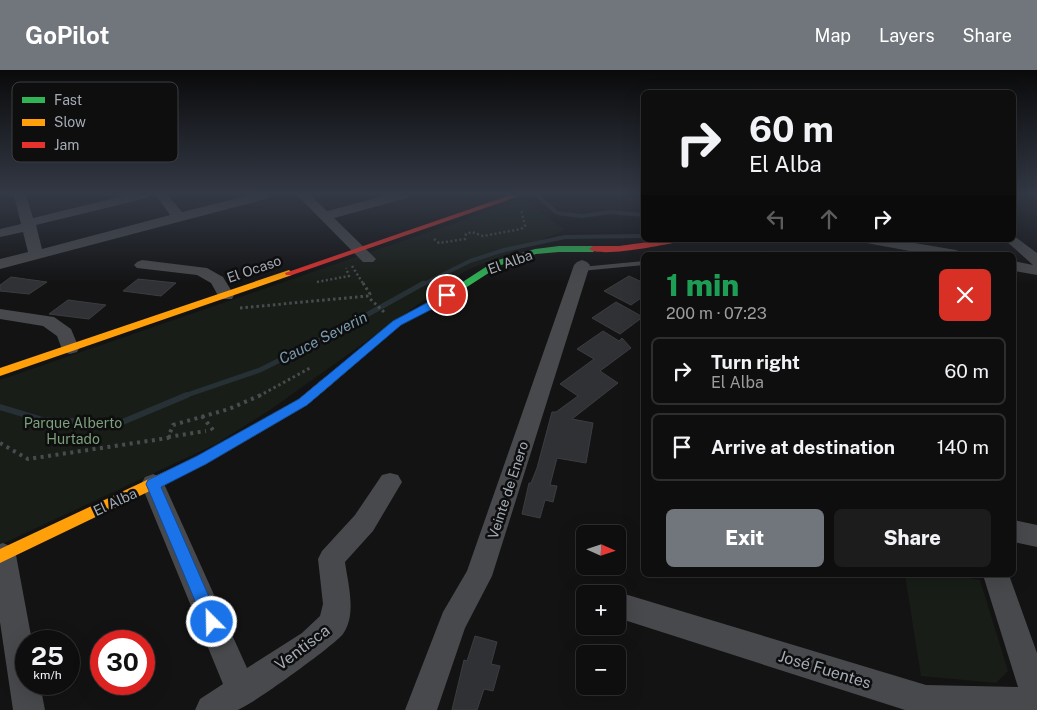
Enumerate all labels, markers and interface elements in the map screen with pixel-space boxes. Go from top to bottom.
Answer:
text: GoPilot [25,21,109,49]
text: Map [815,25,851,46]
text: Layers [879,25,935,46]
text: Share [963,25,1012,46]
legend [12,82,178,162]
text: Fast [54,92,82,108]
text: 60 m [749,109,834,150]
icon: right [666,110,731,175]
text: Slow [54,114,86,130]
text: Jam [54,137,79,153]
text: El Alba [749,151,822,177]
icon: left [762,205,790,233]
icon: ahead [815,205,843,233]
icon: right [868,205,896,233]
street label: El Alba [486,247,534,277]
street label: El Ocaso [225,252,283,286]
text: 1 min [666,267,739,303]
button: close [939,269,991,321]
pin [426,274,468,316]
icon: arrive [433,281,461,309]
text: 200 m · 07:23 [666,304,767,323]
water label: Cauce Severin [276,308,370,367]
text: Turn right [711,351,800,373]
icon: right [668,357,696,385]
text: 60 m [945,360,989,382]
text: El Alba [711,373,764,392]
park label: Parque Alberto Hurtado [24,415,122,447]
icon: arrive [668,433,696,461]
text: Arrive at destination [711,436,895,458]
text: 140 m [937,436,989,458]
street label: Veinte de Enero [485,439,531,541]
street label: El Alba [91,485,139,519]
button: Exit [666,509,824,567]
button: Share [834,509,991,567]
north arrow [576,525,626,575]
map controls [576,525,626,695]
button: + [576,585,626,635]
position arrow [185,595,237,647]
street label: Ventisca [271,621,333,674]
speed limit sign: 30 [90,630,155,695]
text: 25 [31,641,64,671]
button: − [576,645,626,695]
street label: José Fuentes [776,646,873,693]
text: km/h [33,668,62,682]

